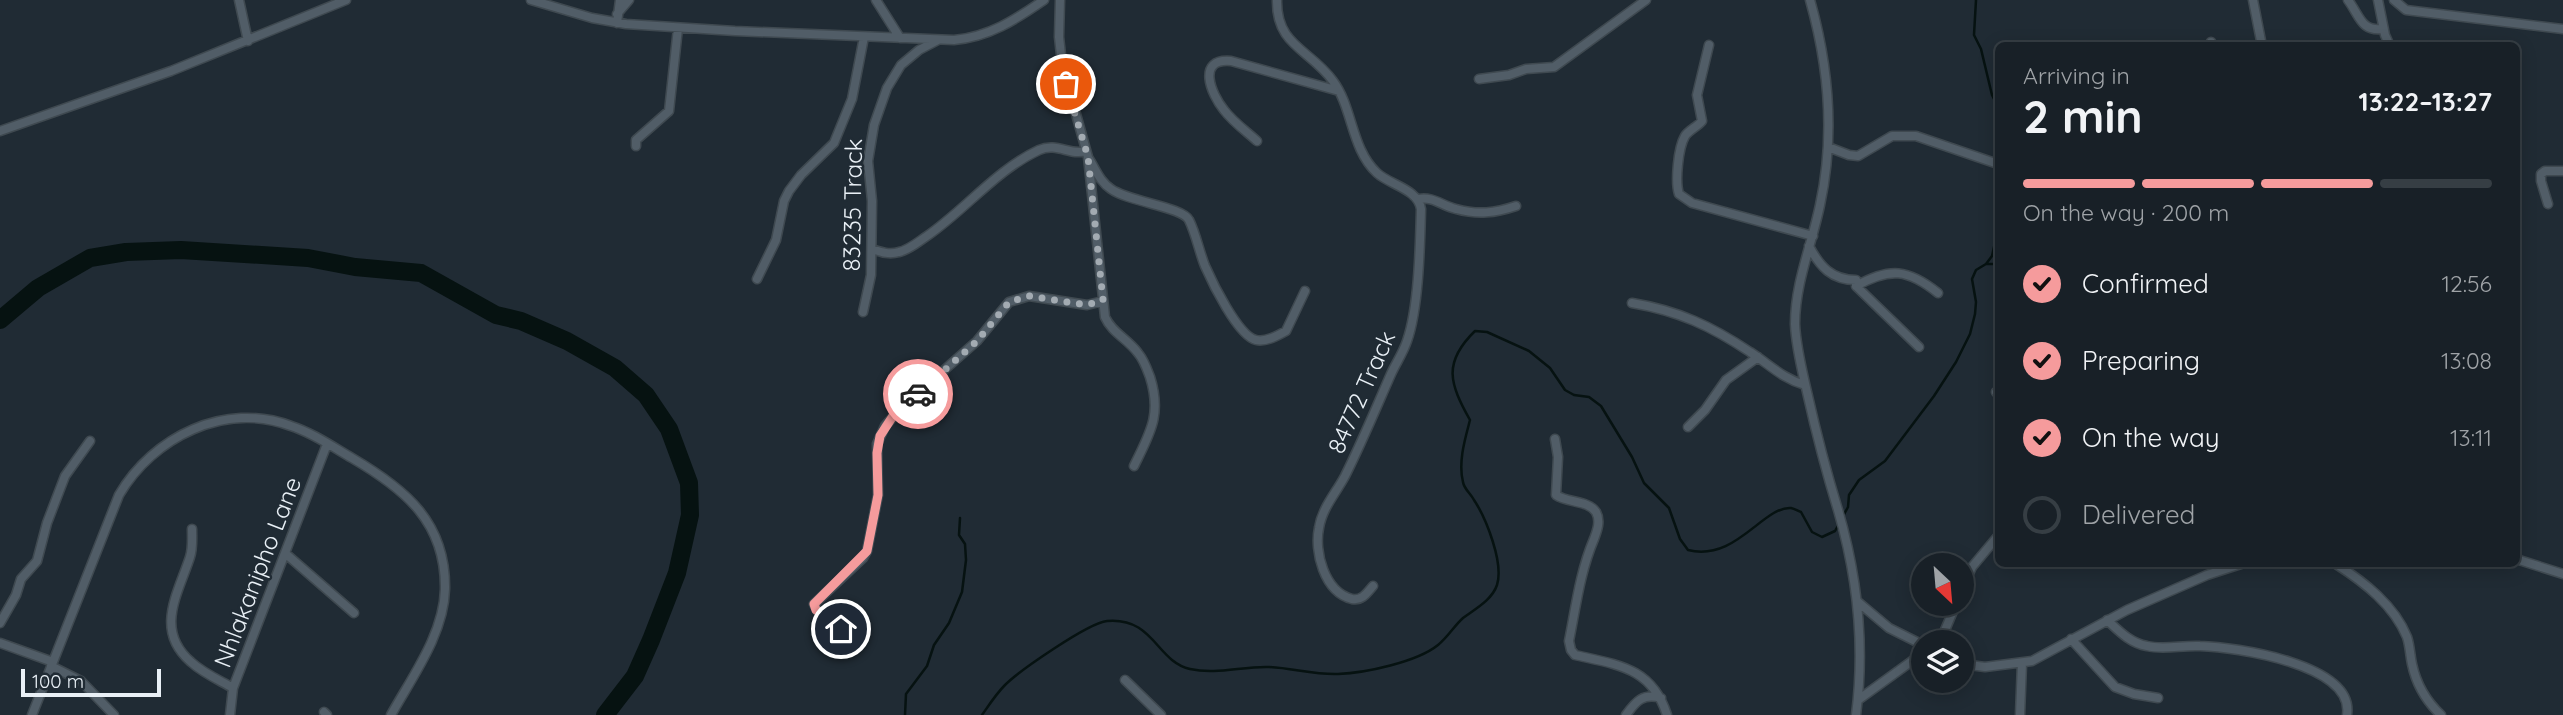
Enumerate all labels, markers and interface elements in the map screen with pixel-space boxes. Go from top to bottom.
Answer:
pin [1036,54,1096,114]
text: Arriving in [2023,61,2130,90]
icon: bag [1047,65,1085,103]
text: 13:22–13:27 [2359,85,2492,118]
text: 2 min [2023,87,2143,145]
street label: 83235 Track [836,138,868,272]
text: On the way · 200 m [2023,198,2229,227]
icon: check [2023,265,2061,303]
text: Confirmed [2082,267,2209,300]
text: 12:56 [2442,269,2492,298]
street label: 84772 Track [1321,326,1401,458]
icon: check [2023,342,2061,380]
text: Preparing [2082,344,2200,377]
text: 13:08 [2441,346,2492,375]
courier [883,359,953,429]
icon: car [899,375,937,413]
icon: check [2023,419,2061,457]
text: On the way [2082,421,2220,454]
text: 13:11 [2450,423,2492,452]
street label: Nhlakanipho Lane [207,473,307,671]
text: Delivered [2082,498,2195,531]
north arrow [1911,553,1974,616]
map controls [1911,553,1974,693]
pin [811,599,871,659]
icon: home [822,610,860,648]
button: layers [1911,630,1974,693]
scale bar [21,666,161,698]
text: 100 m [32,669,84,693]

